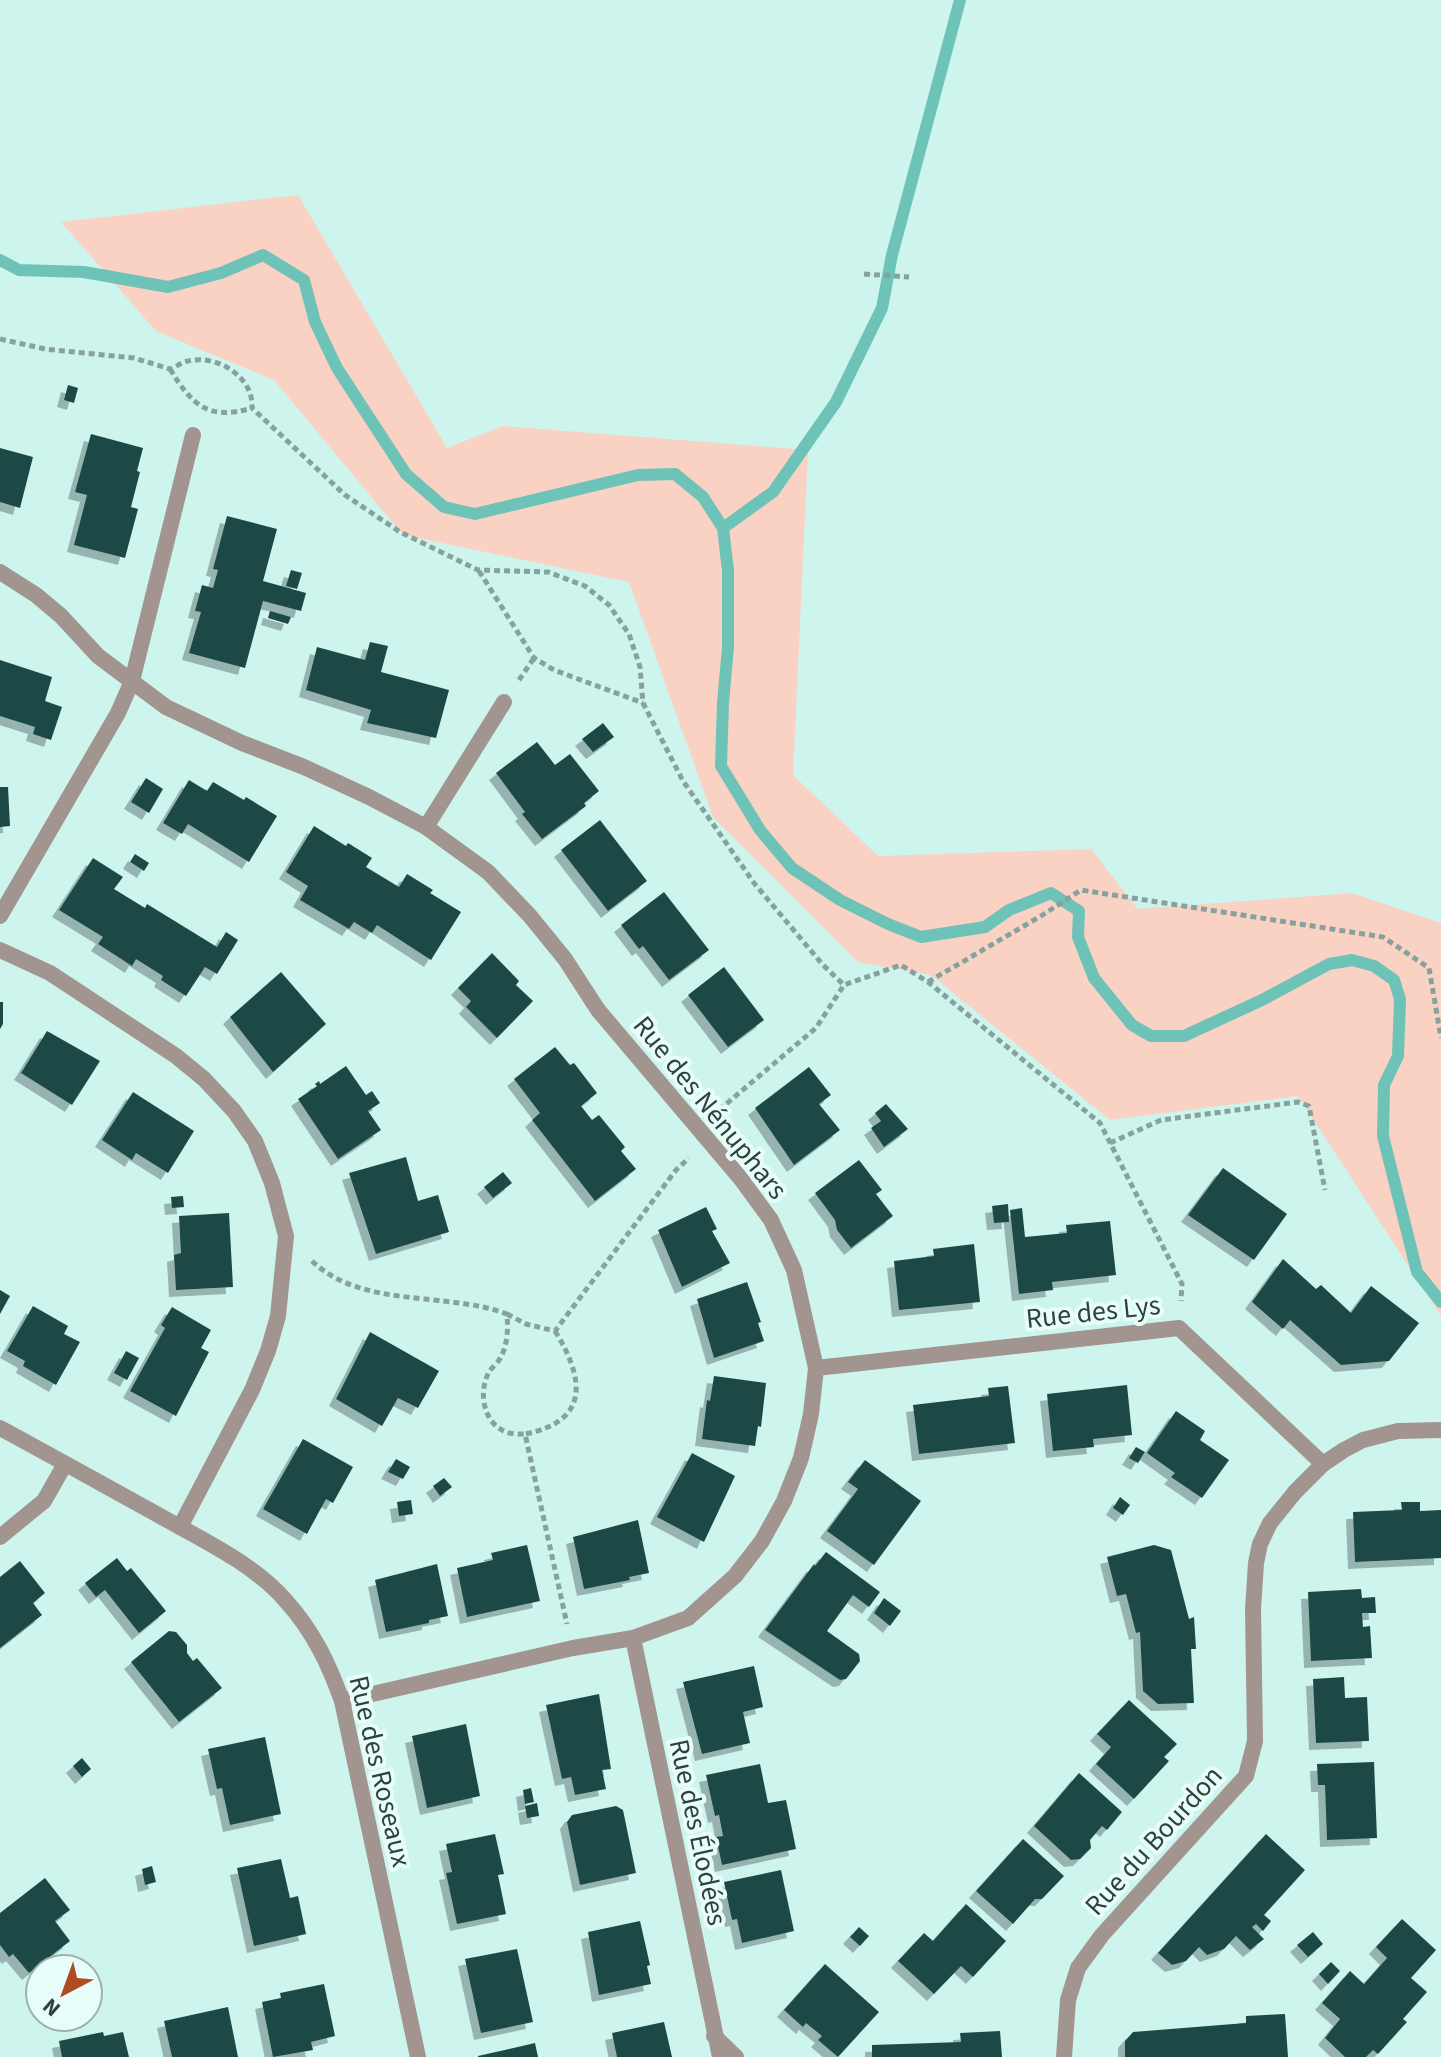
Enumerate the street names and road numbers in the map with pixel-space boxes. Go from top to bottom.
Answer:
street label: Rue des Nénuphars [624,1007,797,1208]
street label: Rue des Lys [1024,1285,1162,1339]
street label: Rue des Roseaux [339,1672,422,1871]
street label: Rue des Élodées [659,1735,737,1929]
street label: Rue du Bourdon [1076,1757,1232,1924]

